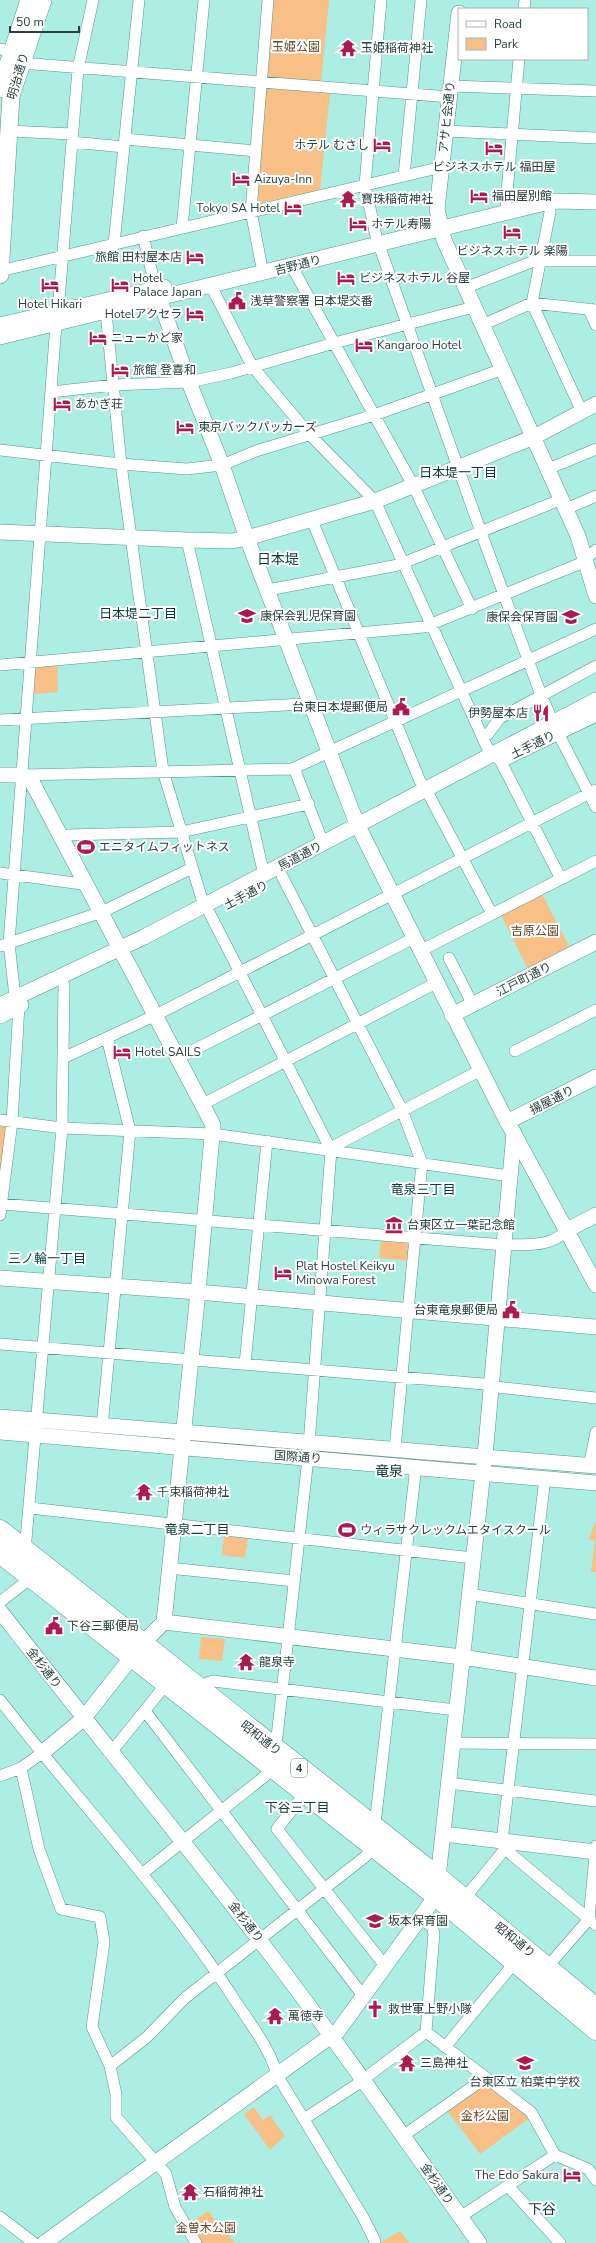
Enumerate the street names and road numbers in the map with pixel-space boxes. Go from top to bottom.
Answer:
street label: 明治通り [4,51,32,101]
street label: アサヒ会通り [435,80,459,154]
street label: 吉野通り [273,251,323,279]
street label: 土手通り [508,727,558,763]
street label: 馬道通り [275,838,325,874]
street label: 土手通り [221,877,271,913]
street label: 江戸町通り [494,958,554,1000]
street label: 揚屋通り [527,1082,577,1118]
street label: 国際通り [273,1447,323,1467]
street label: 金杉通り [23,1644,65,1692]
street label: 昭和通り [237,1717,285,1759]
road number: 4 [291,1759,307,1777]
street label: 金杉通り [225,1898,267,1946]
street label: 昭和通り [491,1919,539,1961]
street label: 金杉通り [417,2160,457,2208]

